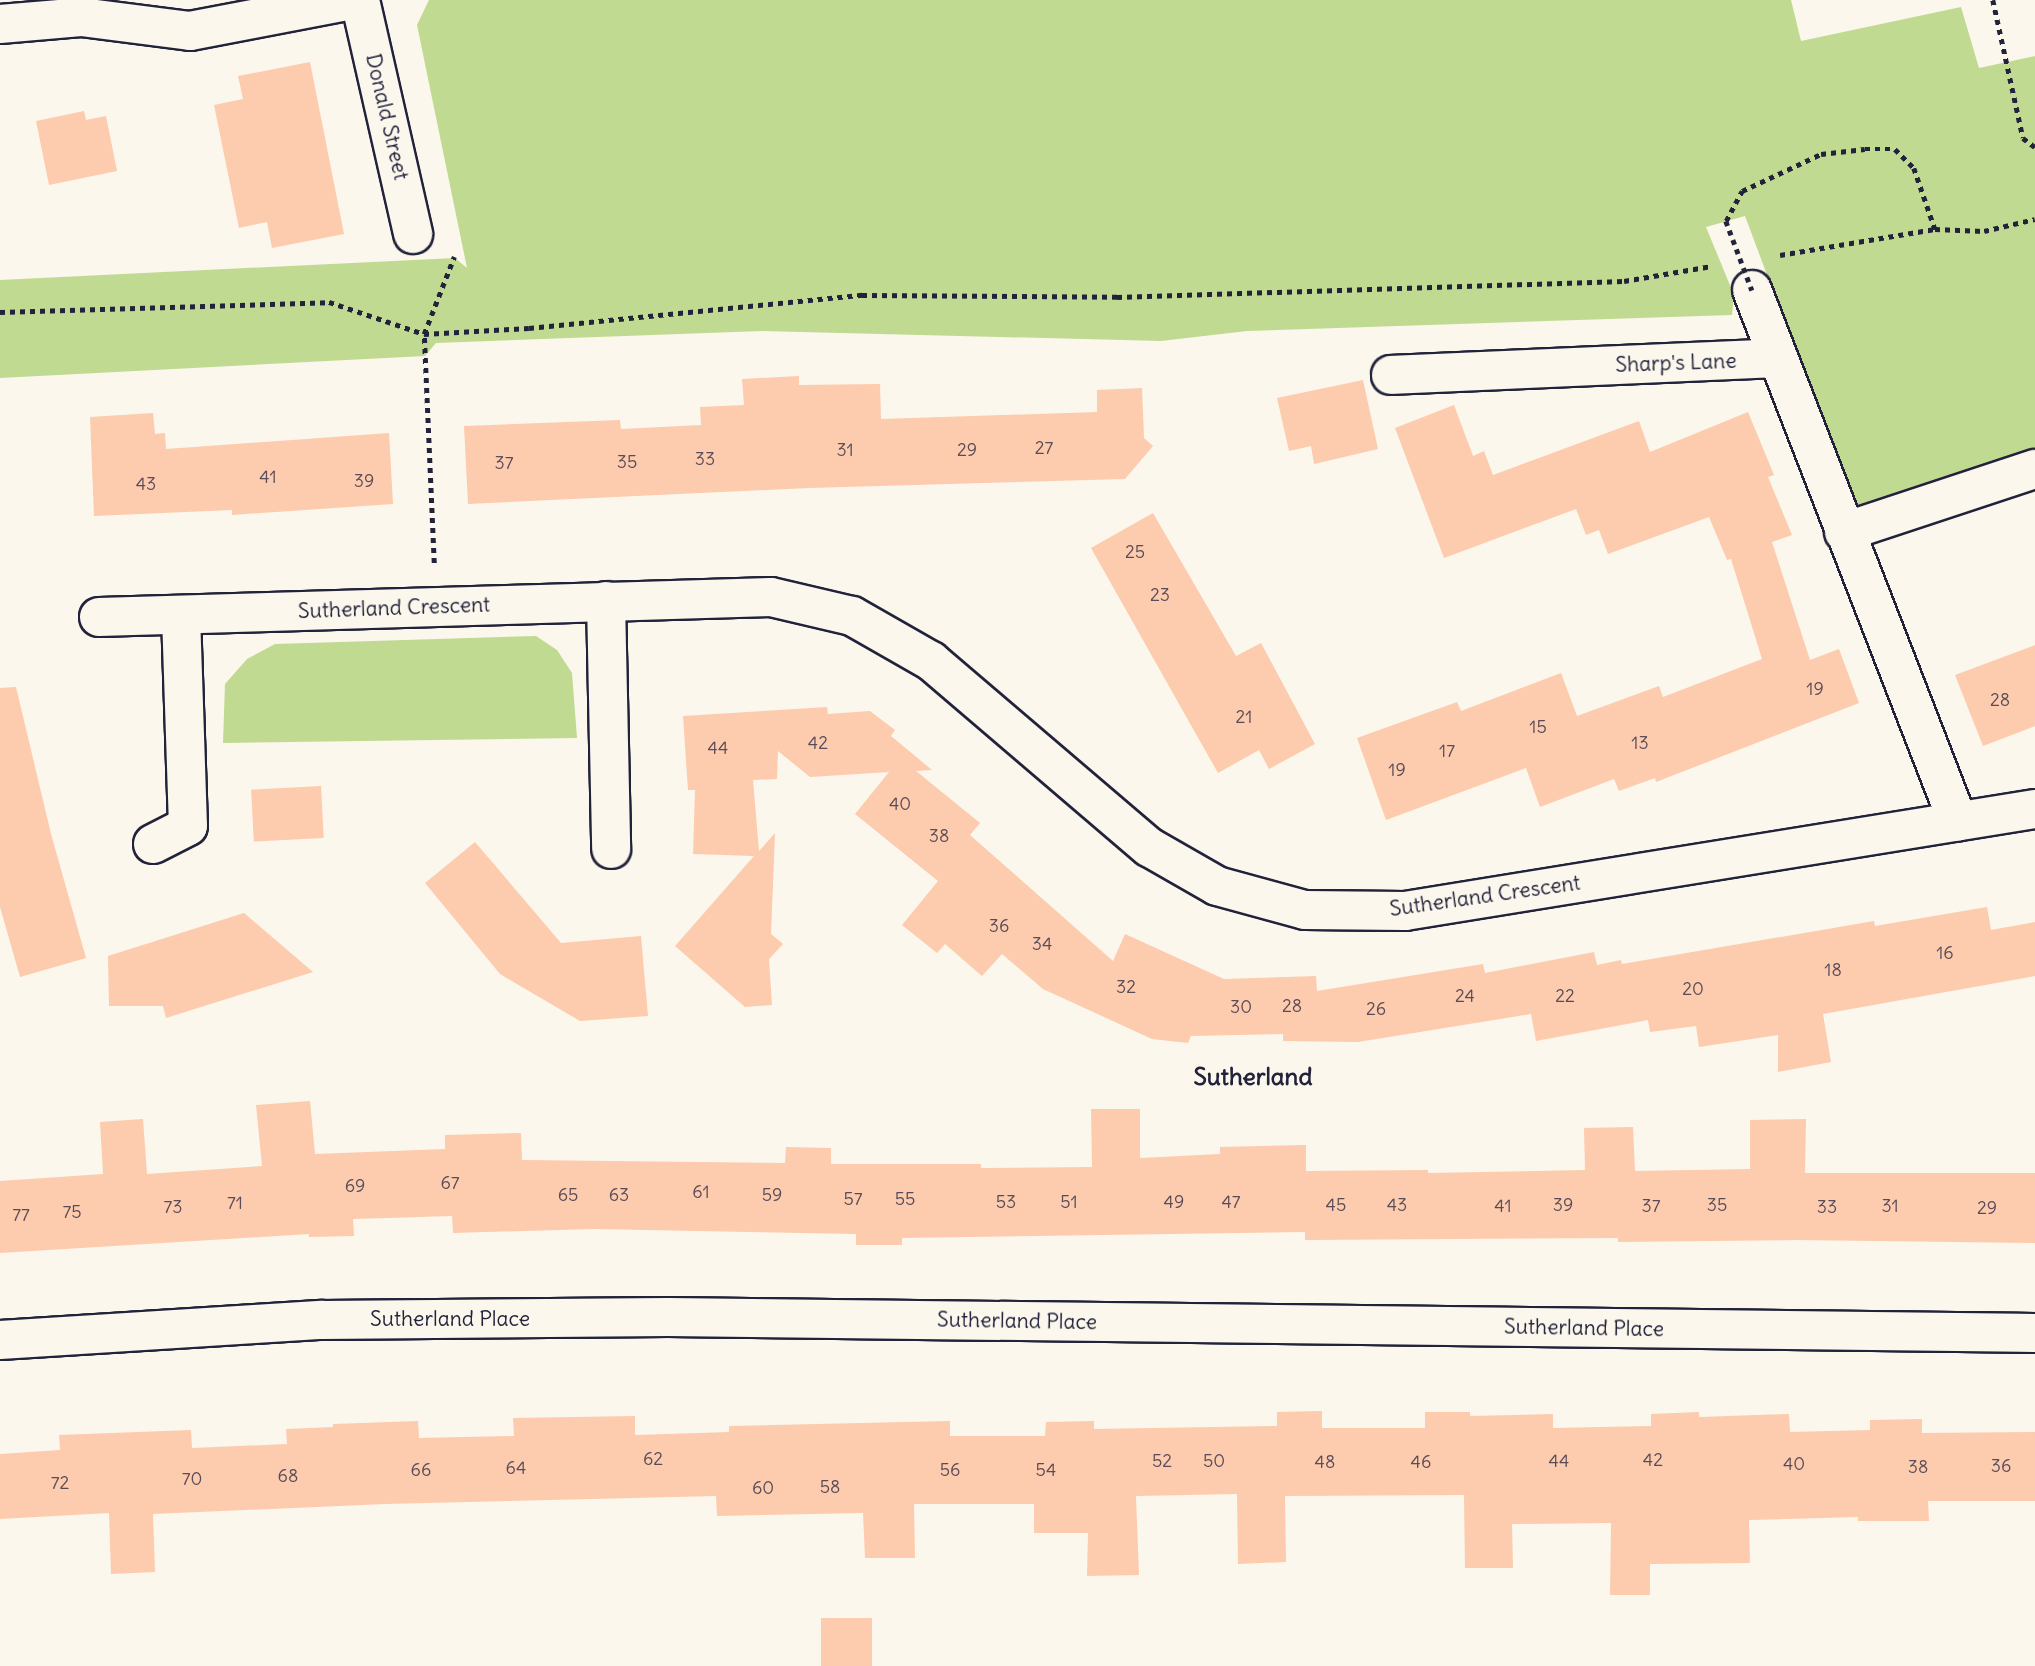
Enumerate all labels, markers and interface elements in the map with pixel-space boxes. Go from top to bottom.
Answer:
street label: Donald Street [360,51,414,183]
street label: Sharp's Lane [1615,348,1737,378]
house number: 27 [1035,437,1053,459]
house number: 31 [836,439,854,461]
house number: 29 [957,439,977,461]
house number: 33 [695,448,715,470]
house number: 35 [617,451,637,473]
house number: 37 [494,452,514,474]
house number: 41 [259,466,277,488]
house number: 39 [354,470,374,492]
house number: 43 [136,473,156,495]
house number: 25 [1125,541,1145,563]
house number: 23 [1150,584,1170,606]
street label: Sutherland Crescent [297,592,491,624]
house number: 19 [1806,678,1824,700]
house number: 28 [1990,689,2010,711]
house number: 21 [1235,706,1253,728]
house number: 15 [1529,716,1547,738]
house number: 42 [808,732,828,754]
house number: 13 [1631,732,1649,754]
house number: 44 [708,737,728,759]
house number: 17 [1439,740,1455,762]
house number: 19 [1388,759,1406,781]
house number: 40 [889,793,911,815]
house number: 38 [929,825,949,847]
street label: Sutherland Crescent [1388,870,1582,922]
house number: 36 [989,915,1009,937]
house number: 34 [1032,933,1052,955]
house number: 16 [1936,942,1954,964]
house number: 18 [1824,959,1842,981]
house number: 32 [1116,976,1136,998]
house number: 20 [1682,978,1704,1000]
house number: 24 [1455,985,1475,1007]
house number: 22 [1555,985,1575,1007]
house number: 28 [1282,995,1302,1017]
house number: 30 [1230,996,1252,1018]
house number: 26 [1366,998,1386,1020]
district label: Sutherland [1193,1063,1313,1091]
house number: 67 [440,1172,460,1194]
house number: 69 [345,1175,365,1197]
house number: 61 [692,1181,710,1203]
house number: 65 [558,1184,578,1206]
house number: 63 [609,1184,629,1206]
house number: 59 [762,1184,782,1206]
house number: 57 [843,1188,863,1210]
house number: 55 [895,1188,915,1210]
house number: 53 [996,1191,1016,1213]
house number: 51 [1060,1191,1078,1213]
house number: 49 [1164,1191,1184,1213]
house number: 47 [1221,1191,1241,1213]
house number: 71 [227,1192,243,1214]
house number: 45 [1326,1194,1346,1216]
house number: 43 [1387,1194,1407,1216]
house number: 39 [1553,1194,1573,1216]
house number: 35 [1707,1194,1727,1216]
house number: 41 [1494,1195,1512,1217]
house number: 37 [1641,1195,1661,1217]
house number: 31 [1881,1195,1899,1217]
house number: 73 [163,1196,183,1218]
house number: 33 [1817,1196,1837,1218]
house number: 29 [1977,1197,1997,1219]
house number: 75 [62,1201,82,1223]
house number: 77 [12,1204,30,1226]
street label: Sutherland Place [370,1306,530,1332]
street label: Sutherland Place [937,1307,1097,1335]
street label: Sutherland Place [1504,1314,1664,1342]
house number: 62 [643,1448,663,1470]
house number: 42 [1643,1449,1663,1471]
house number: 52 [1152,1450,1172,1472]
house number: 50 [1203,1450,1225,1472]
house number: 44 [1549,1450,1569,1472]
house number: 48 [1315,1451,1335,1473]
house number: 46 [1411,1451,1431,1473]
house number: 40 [1783,1453,1805,1475]
house number: 36 [1991,1455,2011,1477]
house number: 38 [1908,1456,1928,1478]
house number: 64 [506,1457,526,1479]
house number: 66 [411,1459,431,1481]
house number: 56 [940,1459,960,1481]
house number: 54 [1036,1459,1056,1481]
house number: 68 [278,1465,298,1487]
house number: 70 [182,1468,202,1490]
house number: 72 [51,1472,69,1494]
house number: 58 [820,1476,840,1498]
house number: 60 [752,1477,774,1499]

